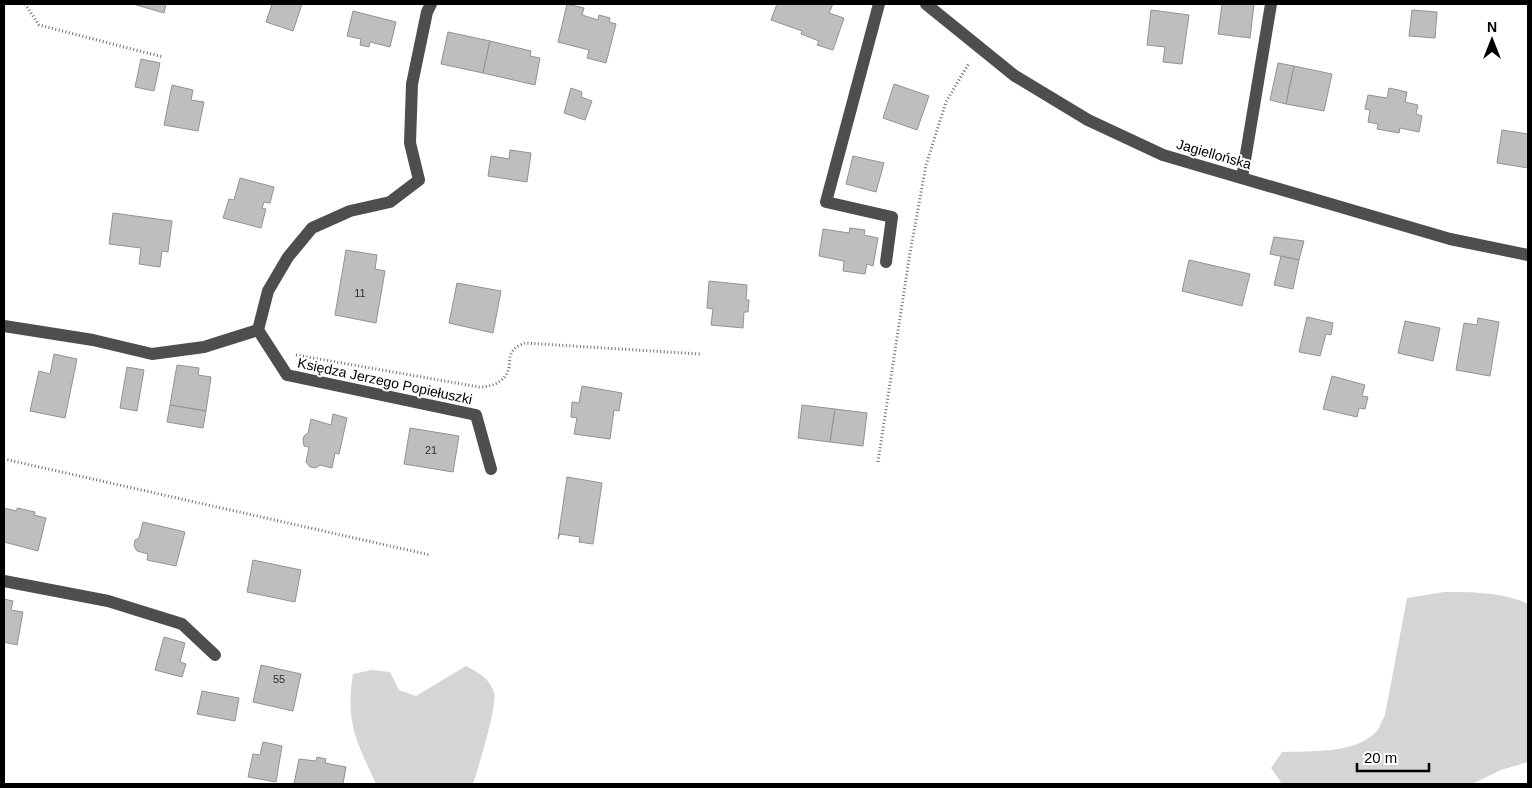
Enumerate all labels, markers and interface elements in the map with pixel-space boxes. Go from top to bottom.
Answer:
north arrow [1467,15,1517,65]
text: N [1487,19,1497,35]
street label: Jagiellońska [1175,136,1253,172]
house number: 11 [354,287,366,299]
street label: Księdza Jerzego Popiełuszki [296,355,474,407]
house number: 21 [425,444,437,456]
house number: 55 [273,673,285,685]
scale bar [1357,740,1430,772]
text: 20 m [1364,749,1397,766]

